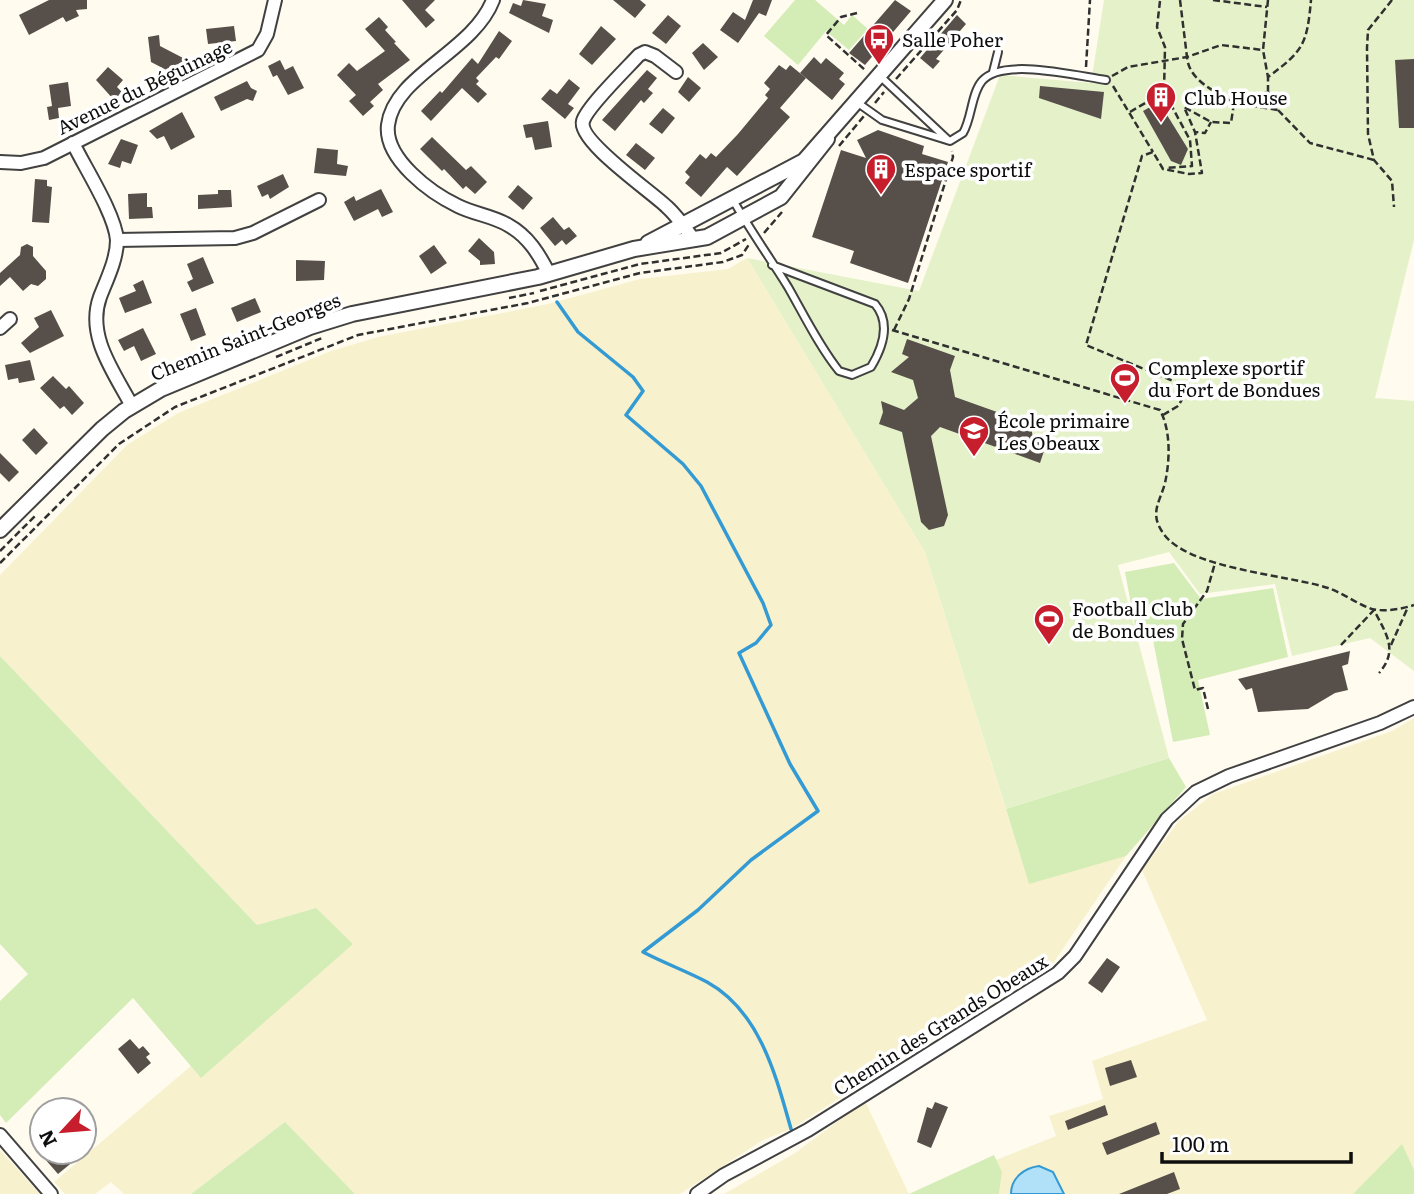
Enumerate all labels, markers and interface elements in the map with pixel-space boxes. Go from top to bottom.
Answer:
bus stop icon: Salle Poher [862,22,896,66]
place label: Salle Poher [902,25,1003,53]
street label: Avenue du Béguinage [52,31,237,141]
building icon: Club House [1144,80,1178,124]
place label: Club House [1184,83,1288,111]
building icon: Espace sportif [864,152,898,196]
place label: Espace sportif [904,155,1033,183]
street label: Chemin Saint-Georges [146,285,345,387]
place label: Complexe sportif du Fort de Bondues [1148,353,1321,403]
sports icon: Complexe sportif du Fort de Bondues [1108,361,1142,405]
place label: École primaire Les Obeaux [997,406,1130,456]
school or university icon: École primaire Les Obeaux [957,414,991,458]
place label: Football Club de Bondues [1072,594,1193,644]
sports icon: Football Club de Bondues [1032,602,1066,646]
street label: Chemin des Grands Obeaux [827,946,1053,1102]
north arrow [28,1096,98,1166]
scale bar [1162,1120,1351,1164]
text: N [31,1126,63,1152]
text: 100 m [1172,1127,1229,1158]

